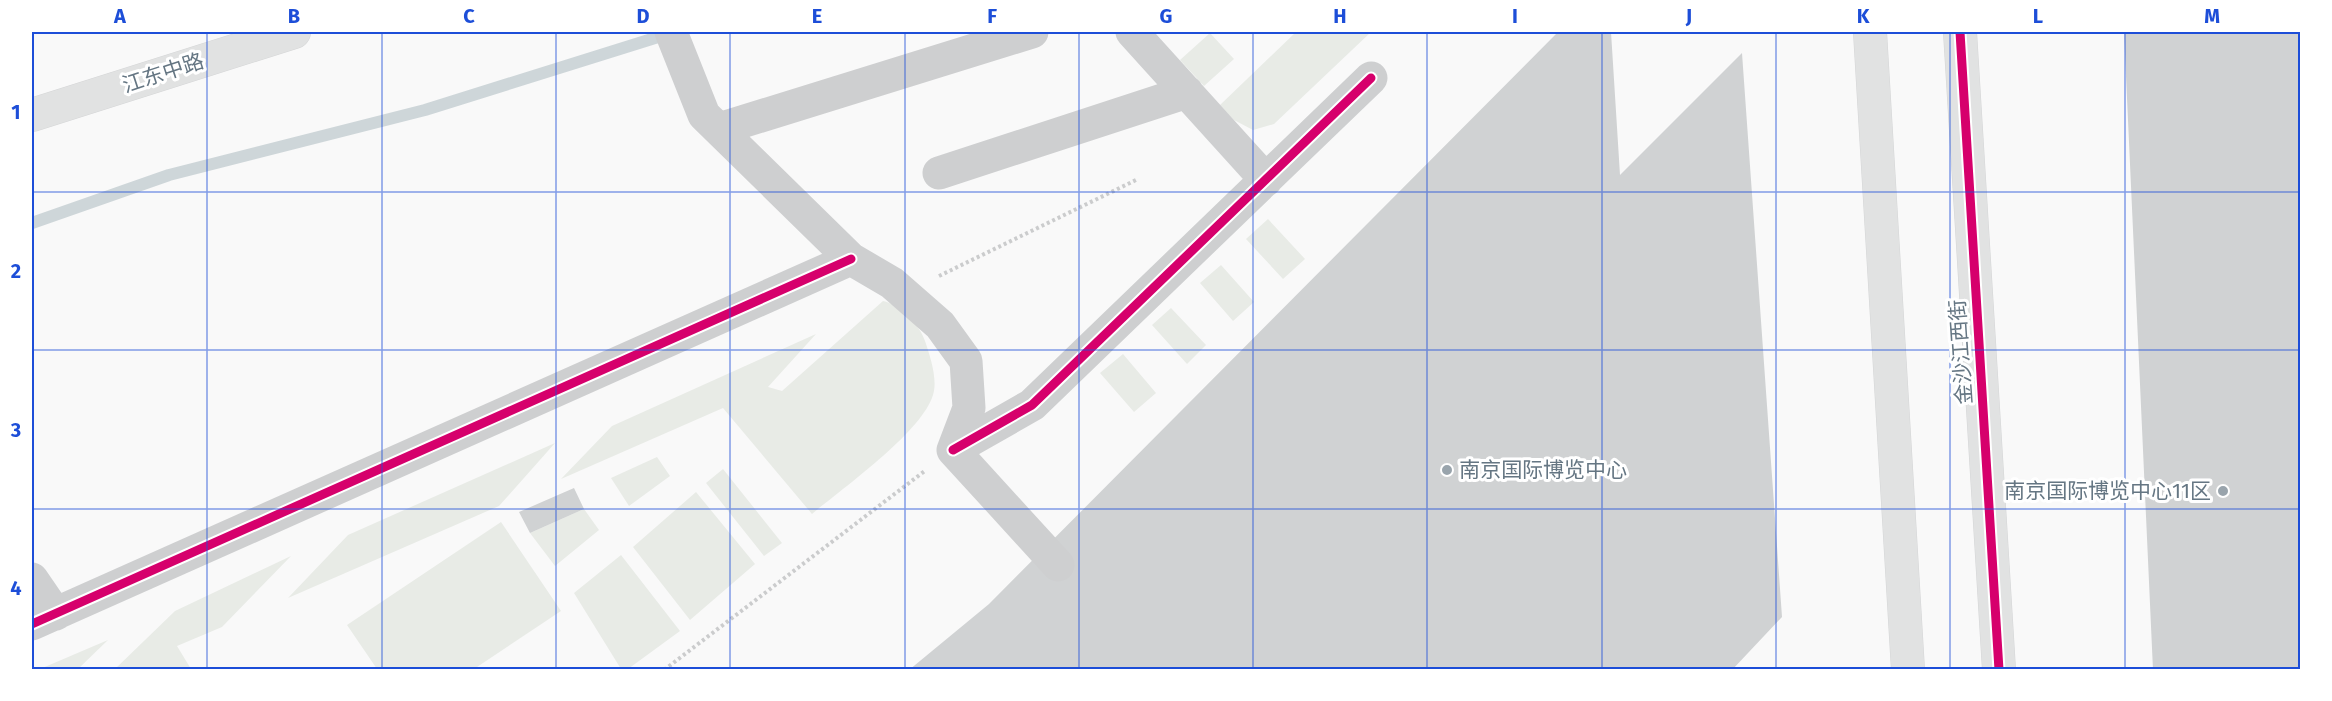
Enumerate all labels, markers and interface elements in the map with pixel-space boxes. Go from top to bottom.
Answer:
text: A [113,4,127,28]
text: B [288,4,300,28]
text: C [463,4,475,28]
text: D [636,4,650,28]
text: E [812,4,822,28]
text: F [987,4,997,28]
text: G [1160,4,1172,28]
text: H [1333,4,1347,28]
text: I [1512,4,1518,28]
text: J [1685,4,1692,28]
text: K [1857,4,1870,28]
text: L [2033,4,2043,28]
text: M [2204,4,2220,28]
street label: 江东中路 [119,48,207,98]
text: 1 [11,100,21,124]
text: 2 [11,259,21,283]
street label: 金沙江西街 [1944,299,1978,405]
text: 3 [10,418,21,442]
place label: 南京国际博览中心 [1459,457,1627,483]
marker: 南京国际博览中心 [1440,463,1454,477]
place label: 南京国际博览中心11区 [2004,478,2211,504]
marker: 南京国际博览中心11区 [2216,484,2230,498]
text: 4 [10,576,22,600]

